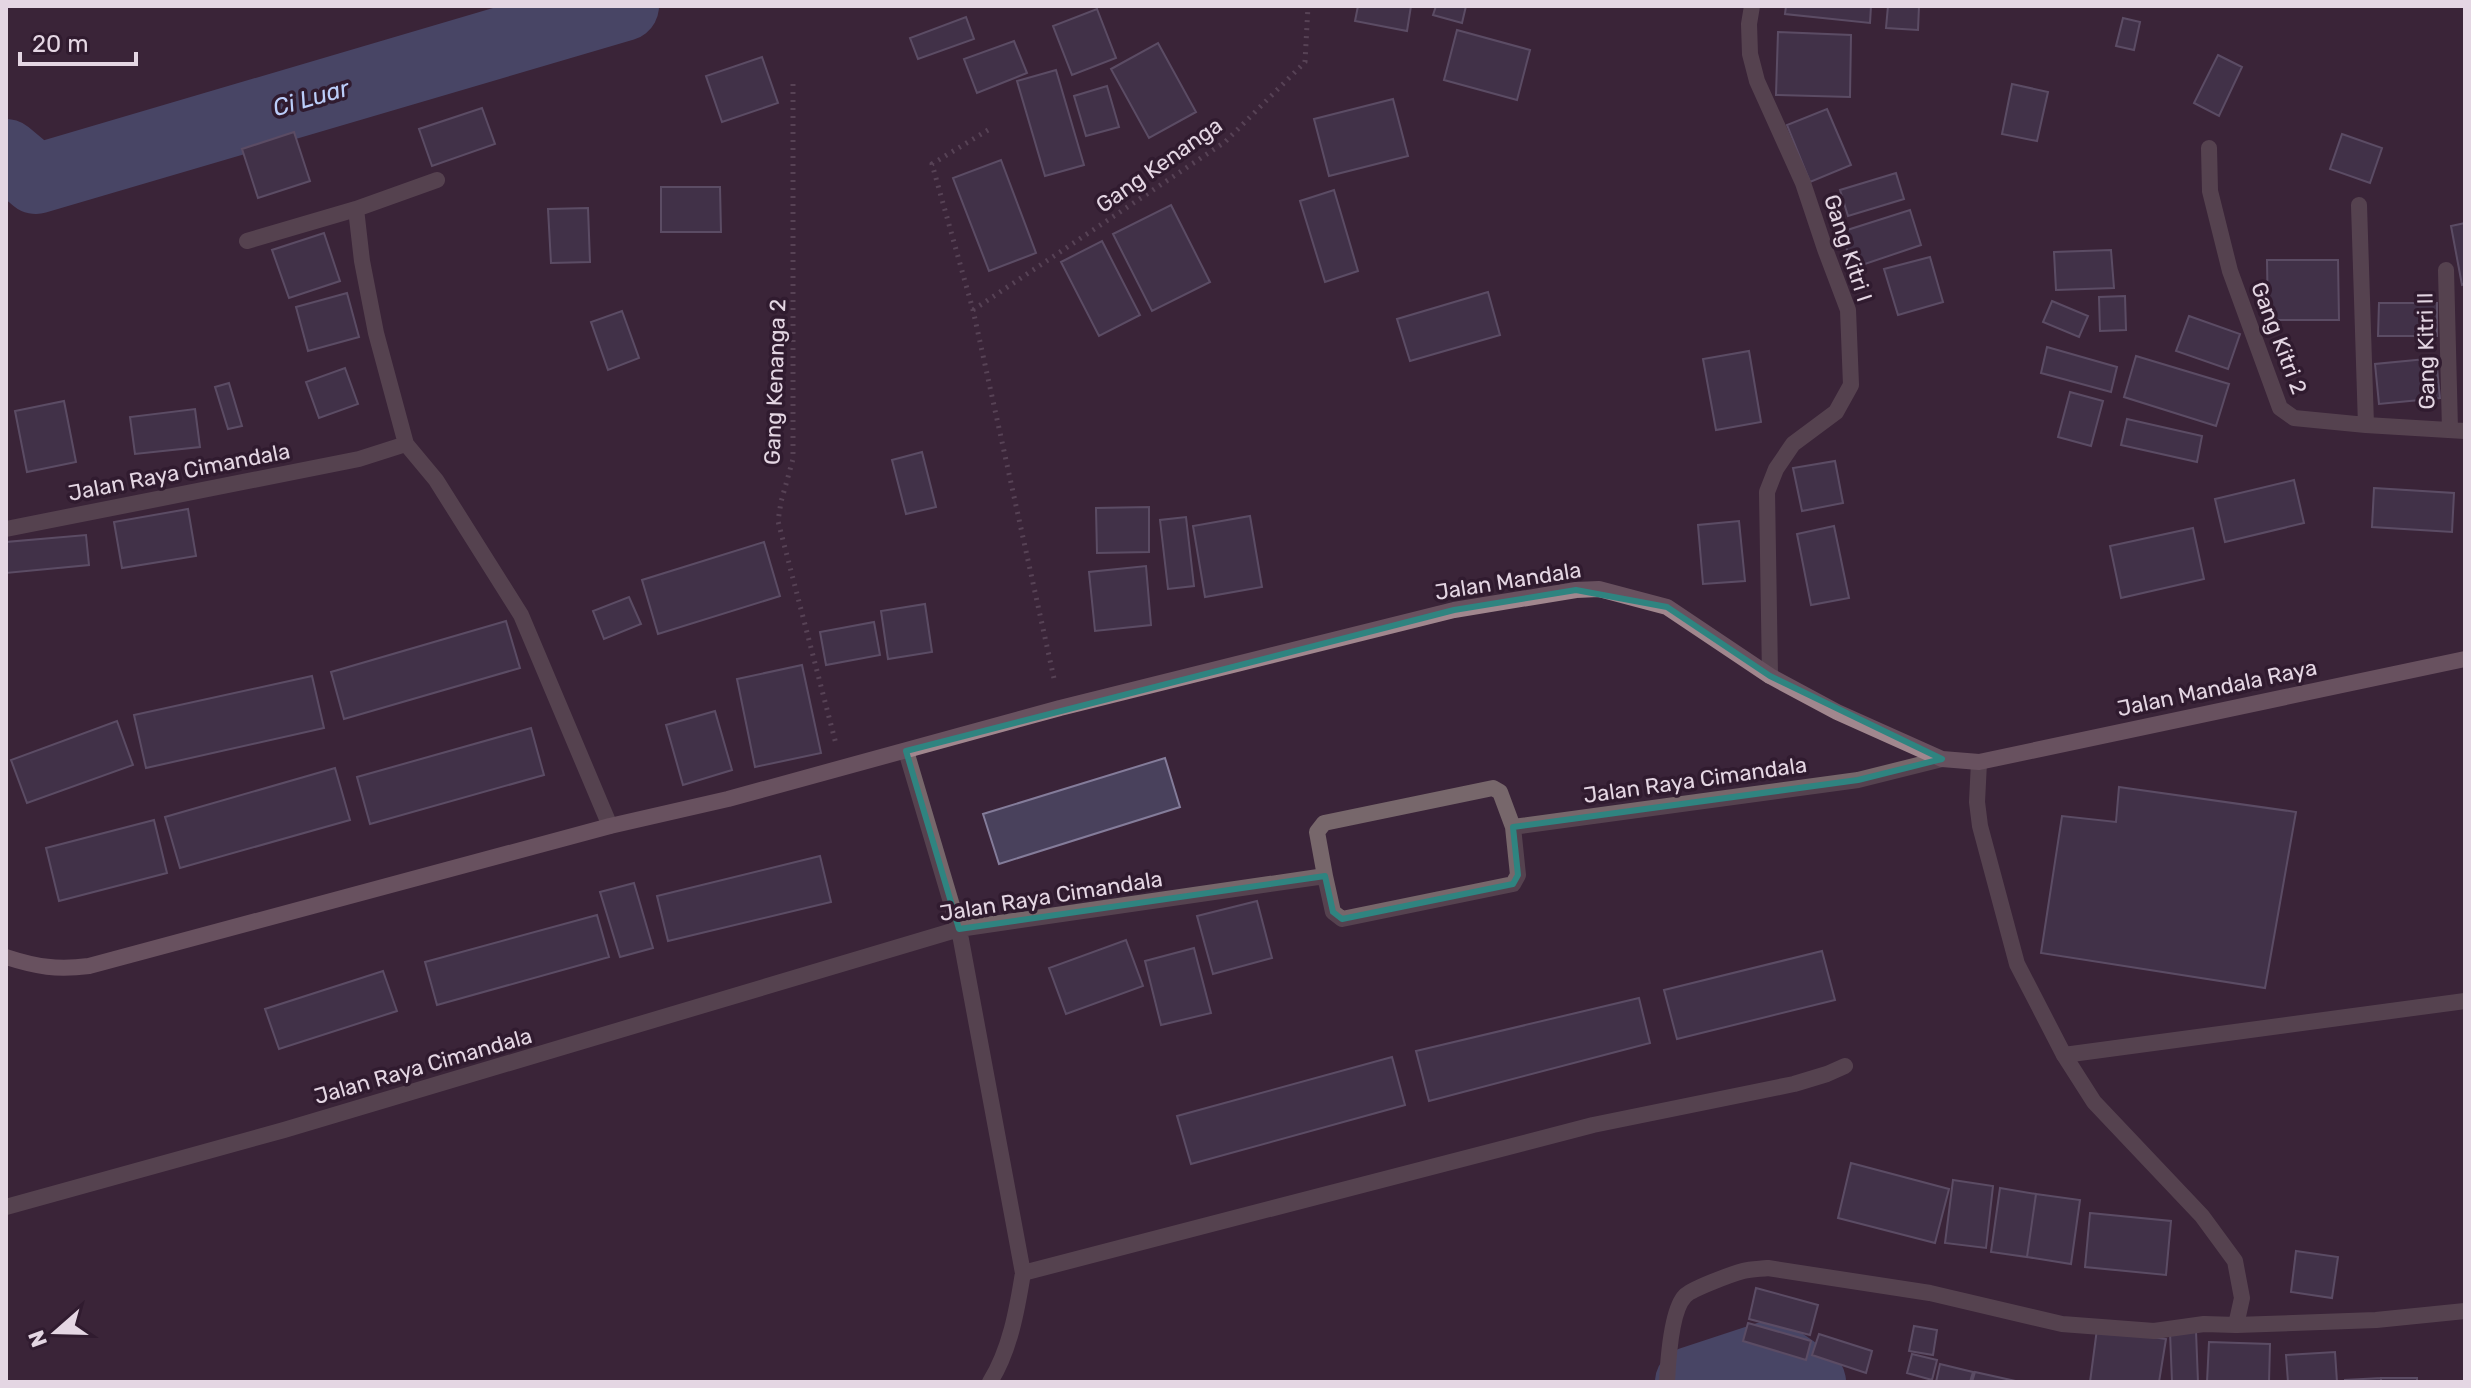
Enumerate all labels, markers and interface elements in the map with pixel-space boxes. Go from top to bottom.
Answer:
scale bar [20,16,136,66]
text: 20 m [32,30,89,58]
water label: Ci Luar [269,74,353,122]
street label: Gang Kenanga [1091,112,1227,218]
street label: Gang Kitri I [1818,191,1878,305]
street label: Gang Kitri 2 [2245,278,2313,398]
street label: Gang Kitri II [2411,292,2441,410]
street label: Gang Kenanga 2 [759,298,791,466]
street label: Jalan Raya Cimandala [66,437,292,507]
street label: Jalan Mandala [1433,556,1583,606]
street label: Jalan Mandala Raya [2115,654,2319,722]
street label: Jalan Raya Cimandala [1581,751,1809,809]
street label: Jalan Raya Cimandala [938,865,1164,927]
street label: Jalan Raya Cimandala [311,1022,535,1110]
north arrow [16,1292,96,1372]
text: N [22,1327,53,1351]

